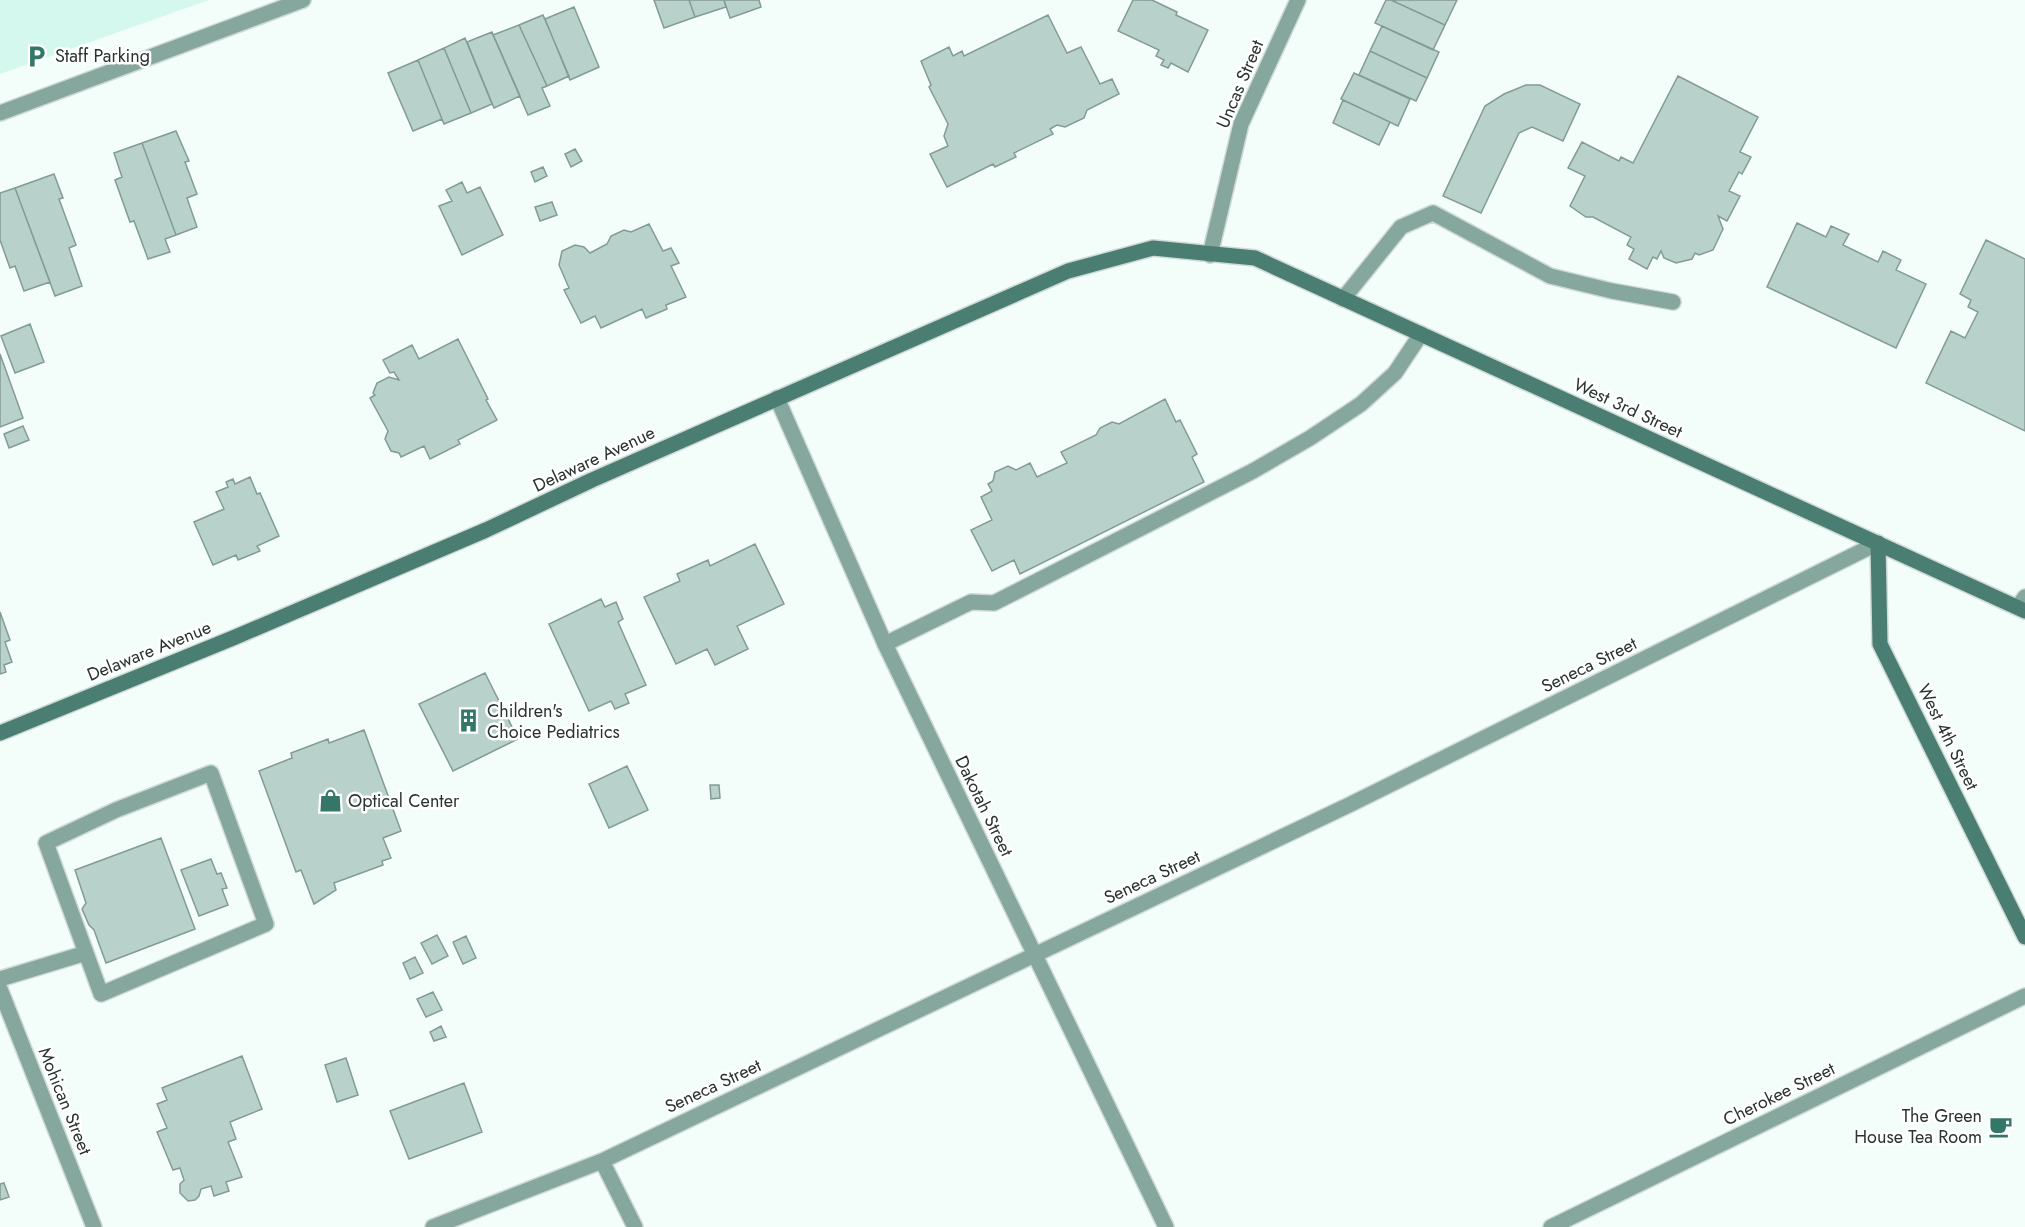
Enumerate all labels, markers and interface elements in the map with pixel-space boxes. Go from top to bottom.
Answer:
street label: Uncas Street [1210,35,1271,132]
parking icon: Staff Parking [24,43,50,69]
place label: Staff Parking [55,43,150,69]
street label: West 3rd Street [1569,371,1687,445]
street label: Delaware Avenue [529,419,659,499]
street label: Delaware Avenue [83,614,215,688]
street label: Seneca Street [1537,630,1642,699]
street label: West 4th Street [1911,680,1985,795]
place label: Children's Choice Pediatrics [487,698,620,745]
building icon: Children's Choice Pediatrics [456,708,482,734]
street label: Dakotah Street [948,751,1020,861]
shop icon: Optical Center [317,788,343,814]
place label: Optical Center [348,788,460,814]
street label: Seneca Street [1100,843,1205,911]
street label: Mohican Street [32,1043,99,1159]
street label: Seneca Street [661,1052,766,1120]
street label: Cherokee Street [1719,1055,1840,1132]
place label: The Green House Tea Room [1854,1103,1982,1150]
cafe icon: The Green House Tea Room [1987,1113,2013,1139]

